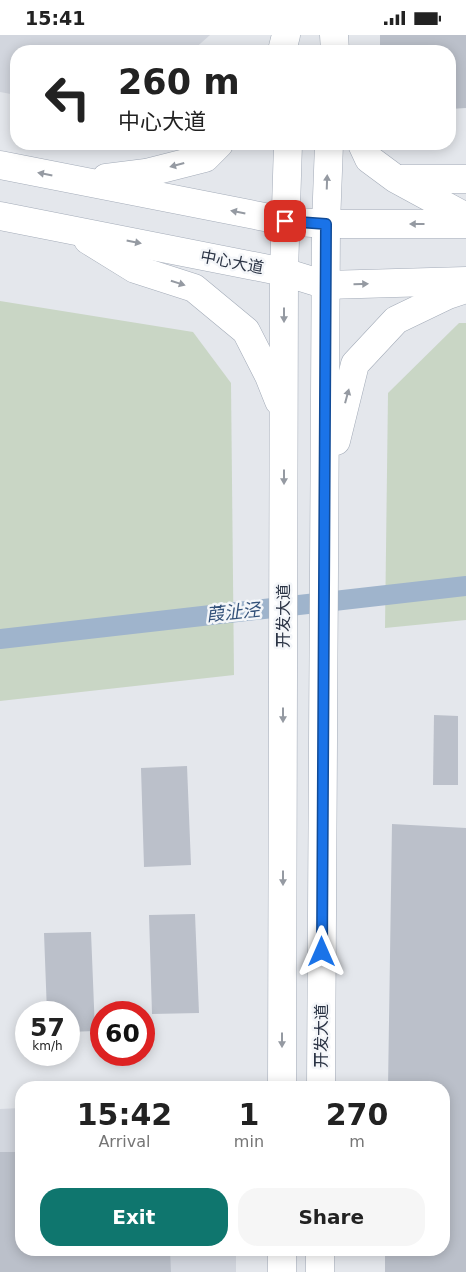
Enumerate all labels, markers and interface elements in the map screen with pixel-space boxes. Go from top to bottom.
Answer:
text: 15:41 [25,7,85,29]
text: 260 m [118,62,240,102]
icon: left [35,65,100,130]
text: 中心大道 [118,109,206,134]
one-way arrow [170,161,185,169]
one-way arrow [36,169,52,177]
one-way arrow [324,174,332,190]
pin [264,200,306,242]
icon: arrive [271,207,299,235]
one-way arrow [230,208,246,216]
one-way arrow [409,220,425,228]
one-way arrow [126,238,141,246]
street label: 中心大道 [199,247,265,277]
one-way arrow [170,280,185,287]
one-way arrow [353,280,369,288]
one-way arrow [280,307,288,323]
one-way arrow [343,388,351,403]
one-way arrow [280,470,288,486]
street label: 开发大道 [274,584,293,648]
water label: 葭沚泾 [205,599,263,625]
one-way arrow [279,707,287,723]
one-way arrow [279,870,287,886]
position arrow [295,925,347,977]
speed limit sign: 60 [90,1001,155,1066]
street label: 开发大道 [312,1004,331,1068]
text: 57 [30,1013,65,1042]
one-way arrow [278,1032,286,1048]
text: km/h [32,1039,63,1053]
text: 15:42 [77,1097,172,1132]
text: 1 [238,1097,259,1132]
text: 270 [326,1097,388,1132]
text: Arrival [98,1132,150,1151]
text: min [234,1132,264,1151]
text: m [349,1132,365,1151]
button: Exit [40,1188,228,1246]
button: Share [238,1188,425,1246]

